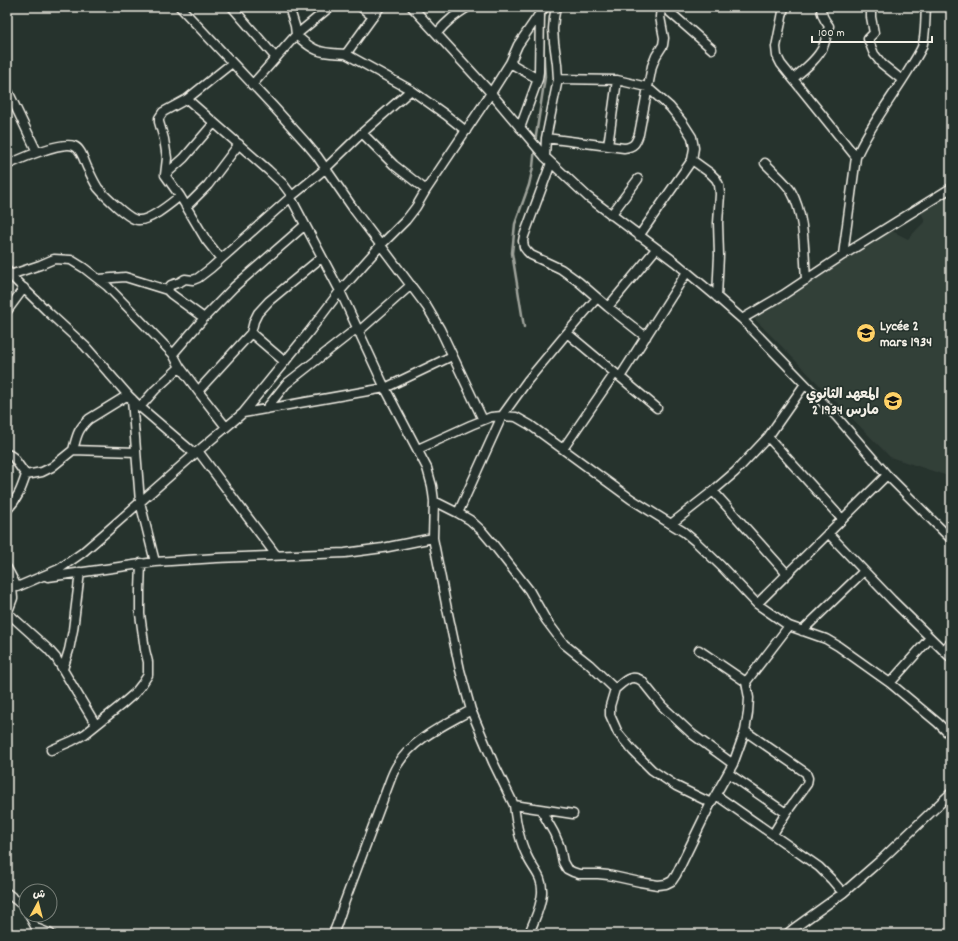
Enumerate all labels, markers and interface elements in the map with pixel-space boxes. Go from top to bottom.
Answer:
scale bar [812,18,932,44]
text: 100 m [818,25,845,42]
place label: Lycée 2 mars 1934 [880,317,932,353]
school or university icon: Lycée 2 mars 1934 [855,322,877,344]
place label: المعهد الثانوي 2 مارس 1934 [806,385,879,421]
school or university icon: المعهد الثانوي 2 مارس 1934 [882,390,904,412]
north arrow [18,883,58,923]
text: ش [32,886,46,904]

